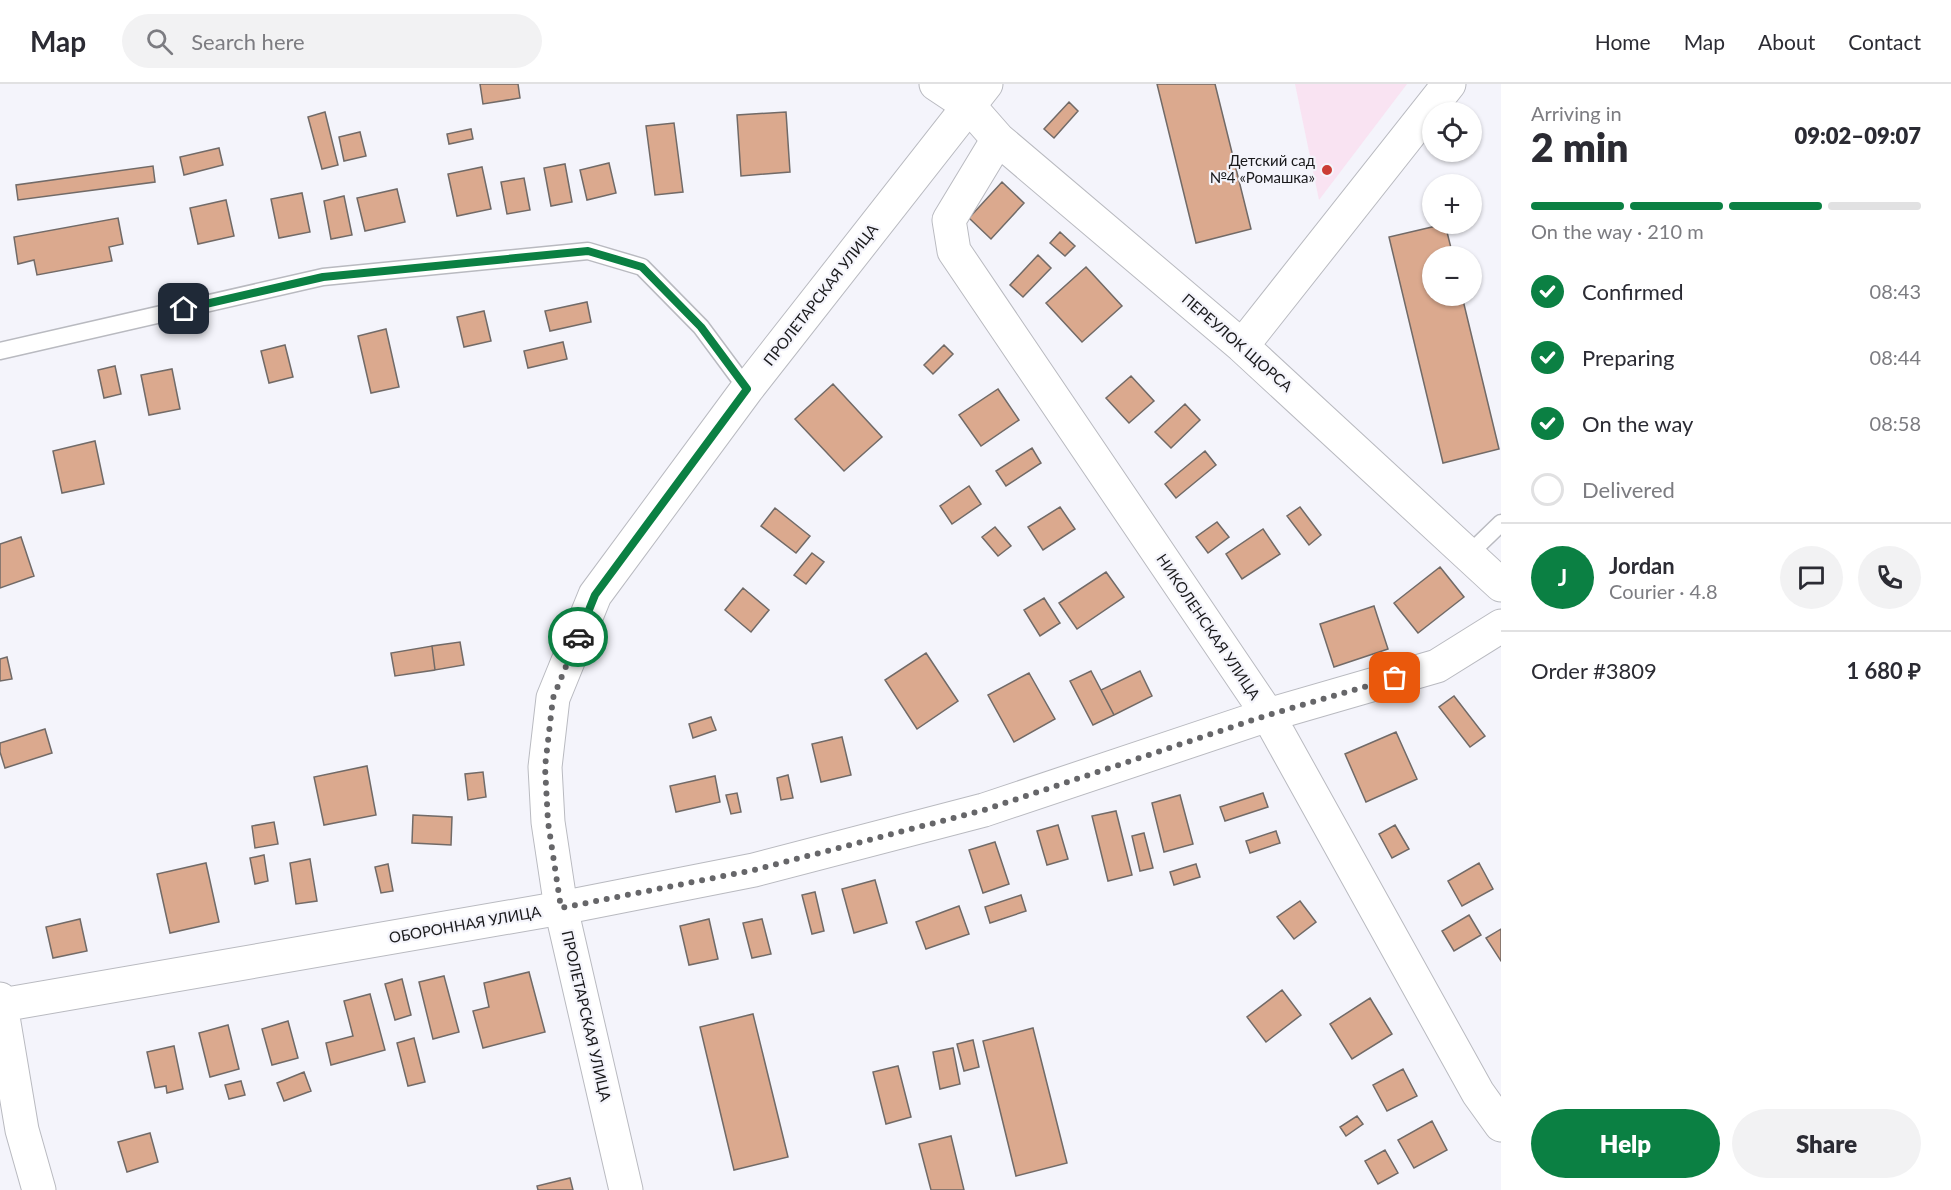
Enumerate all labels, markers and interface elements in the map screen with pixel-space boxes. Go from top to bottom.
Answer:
search box [122,14,542,68]
text: Map [30,24,86,58]
icon: search [143,25,176,58]
text: Search here [191,28,305,55]
text: Home [1595,29,1651,54]
text: Map [1684,29,1725,54]
text: About [1758,29,1815,54]
text: Contact [1848,29,1921,54]
text: Arriving in [1531,101,1622,125]
map controls [1422,102,1482,306]
button: locate [1422,102,1482,162]
text: 09:02–09:07 [1795,122,1921,149]
text: 2 min [1531,124,1628,170]
place label: Детский сад №4 «Ромашка» [1210,151,1315,186]
marker: Детский сад №4 «Ромашка» [1320,163,1334,177]
button: + [1422,174,1482,234]
street label: ПРОЛЕТАРСКАЯ УЛИЦА [759,219,882,369]
text: On the way · 210 m [1531,219,1704,243]
button: − [1422,246,1482,306]
icon: check [1531,275,1564,308]
text: Confirmed [1582,278,1684,305]
text: 08:43 [1870,279,1921,303]
pin [158,283,209,334]
street label: ПЕРЕУЛОК ЩОРСА [1179,289,1297,396]
icon: home [167,292,200,325]
icon: check [1531,341,1564,374]
text: Preparing [1582,344,1674,371]
text: 08:44 [1870,345,1921,369]
icon: check [1531,407,1564,440]
text: On the way [1582,410,1693,437]
text: 08:58 [1870,411,1921,435]
text: Delivered [1582,476,1675,503]
button: chat [1780,546,1843,609]
button: phone [1858,546,1921,609]
street label: НИКОЛЕНСКАЯ УЛИЦА [1153,550,1265,703]
text: Jordan [1609,552,1675,579]
text: J [1558,564,1567,591]
text: Courier · 4.8 [1609,579,1718,603]
courier [548,607,608,667]
icon: car [562,621,595,654]
pin [1369,652,1420,703]
text: Order #3809 [1531,657,1657,684]
text: 1 680 ₽ [1846,657,1921,684]
icon: bag [1378,661,1411,694]
street label: ОБОРОННАЯ УЛИЦА [388,902,543,946]
street label: ПРОЛЕТАРСКАЯ УЛИЦА [559,929,616,1104]
button: Help [1531,1109,1720,1178]
button: Share [1732,1109,1921,1178]

